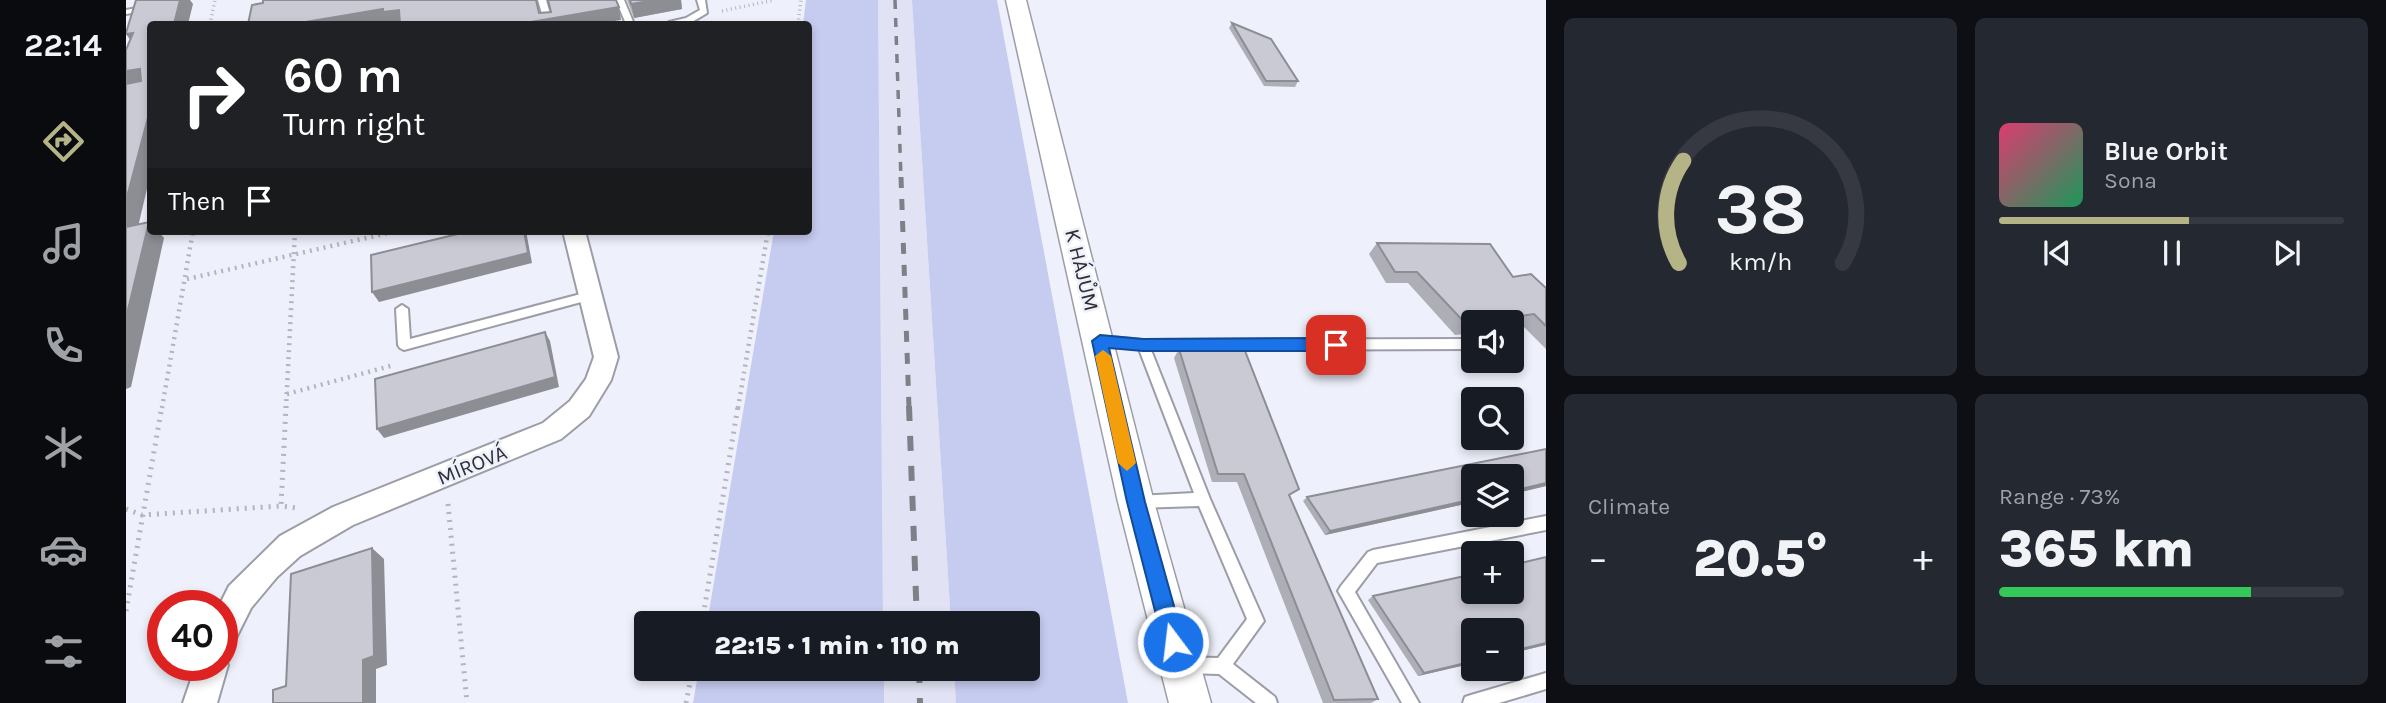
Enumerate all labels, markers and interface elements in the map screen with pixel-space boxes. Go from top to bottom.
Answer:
text: 22:14 [24,27,102,64]
text: 60 m [283,47,403,104]
icon: right [168,49,259,140]
text: Turn right [283,106,425,143]
icon: directions [39,117,88,166]
text: Blue Orbit [2104,136,2228,167]
text: 38 [1714,167,1807,252]
text: Sona [2104,167,2157,194]
icon: arrive [240,182,278,220]
text: Then [168,186,226,217]
icon: music [39,219,88,268]
street label: K HÁJŮM [1060,226,1104,314]
icon: previous [2038,234,2076,272]
icon: pause [2153,234,2191,272]
icon: next [2268,234,2306,272]
text: km/h [1729,247,1792,276]
map controls [1461,310,1524,681]
button: sound [1461,310,1524,373]
pin [1306,315,1366,375]
icon: phone [39,321,88,370]
icon: arrive [1317,326,1355,364]
button: search [1461,387,1524,450]
icon: climate [39,423,88,472]
street label: MÍROVÁ [434,440,510,490]
button: layers [1461,464,1524,527]
text: Range · 73% [1999,483,2121,510]
text: Climate [1588,493,1670,520]
text: 365 km [1999,518,2194,579]
icon: car [39,525,88,574]
text: 20.5° [1693,528,1828,589]
text: − [1588,536,1608,581]
text: + [1913,536,1933,581]
button: + [1461,541,1524,604]
speed limit sign: 40 [147,590,238,681]
position arrow [1136,605,1210,679]
button: − [1461,618,1524,681]
icon: filters [39,627,88,676]
text: 22:15 · 1 min · 110 m [714,630,960,661]

